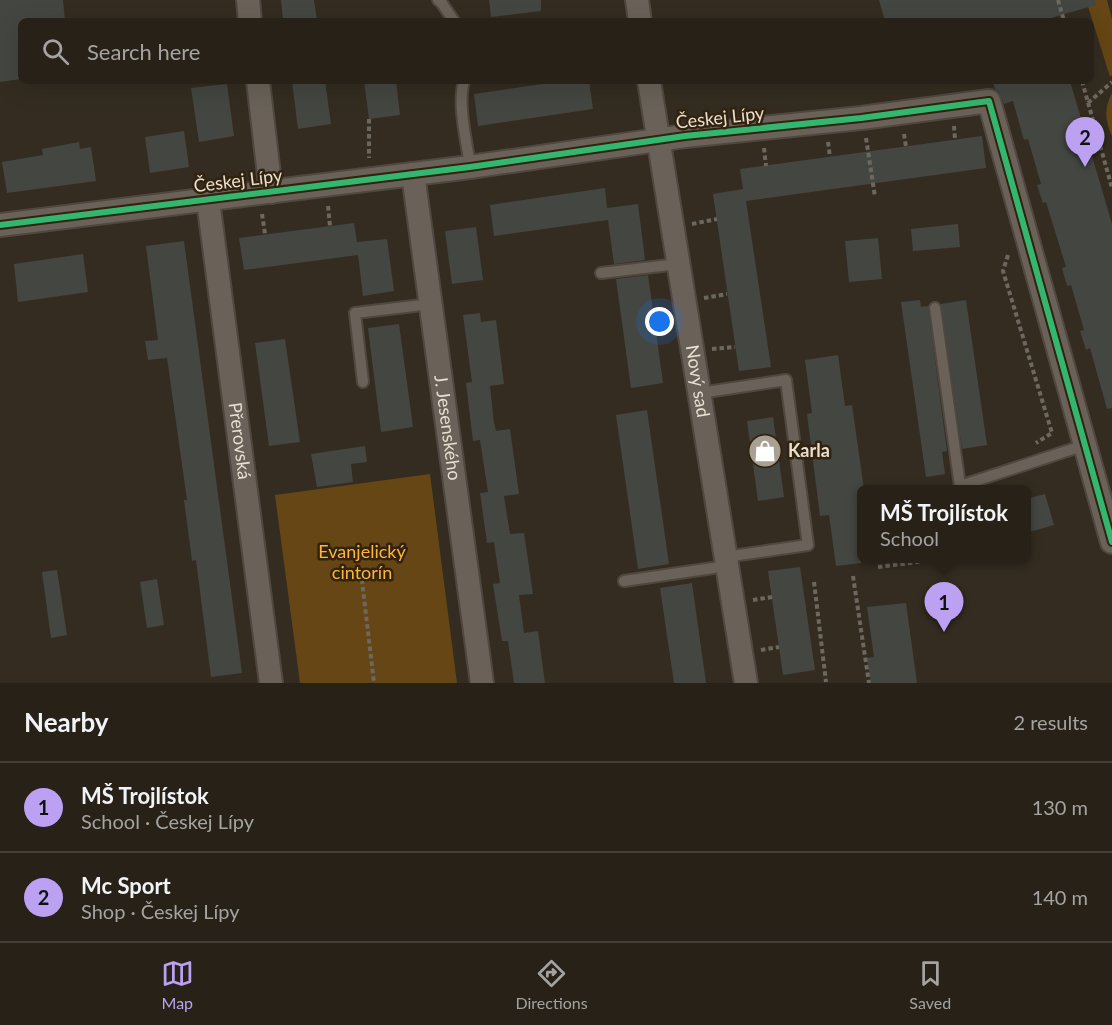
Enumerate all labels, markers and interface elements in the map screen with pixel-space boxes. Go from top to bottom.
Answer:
search box [18,18,1094,84]
icon: search [39,35,72,68]
text: Search here [87,38,200,65]
street label: Českej Lípy [675,101,766,133]
pin: 2 [1066,118,1104,167]
street label: Českej Lípy [192,164,284,196]
your location [645,307,674,336]
street label: Nový sad [682,343,715,419]
street label: J. Jesenského [430,373,466,482]
street label: Přerovská [225,401,256,481]
shop icon: Karla [747,433,783,469]
place label: Karla [788,439,830,461]
popup [857,485,1031,563]
text: MŠ Trojlístok [880,499,1008,526]
text: School [880,526,939,550]
park label: Evanjelický cintorín [318,540,406,583]
pin: 1 [924,582,964,632]
text: Nearby [24,706,109,738]
text: 2 results [1013,710,1088,734]
text: MŠ Trojlístok [81,782,209,809]
text: 1 [38,795,49,819]
text: 130 m [1032,795,1088,819]
text: School · Českej Lípy [81,809,254,833]
text: Mc Sport [81,872,171,899]
text: 2 [38,885,49,909]
text: 140 m [1032,885,1088,909]
text: Shop · Českej Lípy [81,899,240,923]
tab: Map [161,957,194,1012]
tab: Directions [515,957,588,1012]
tab: Saved [909,957,951,1012]

